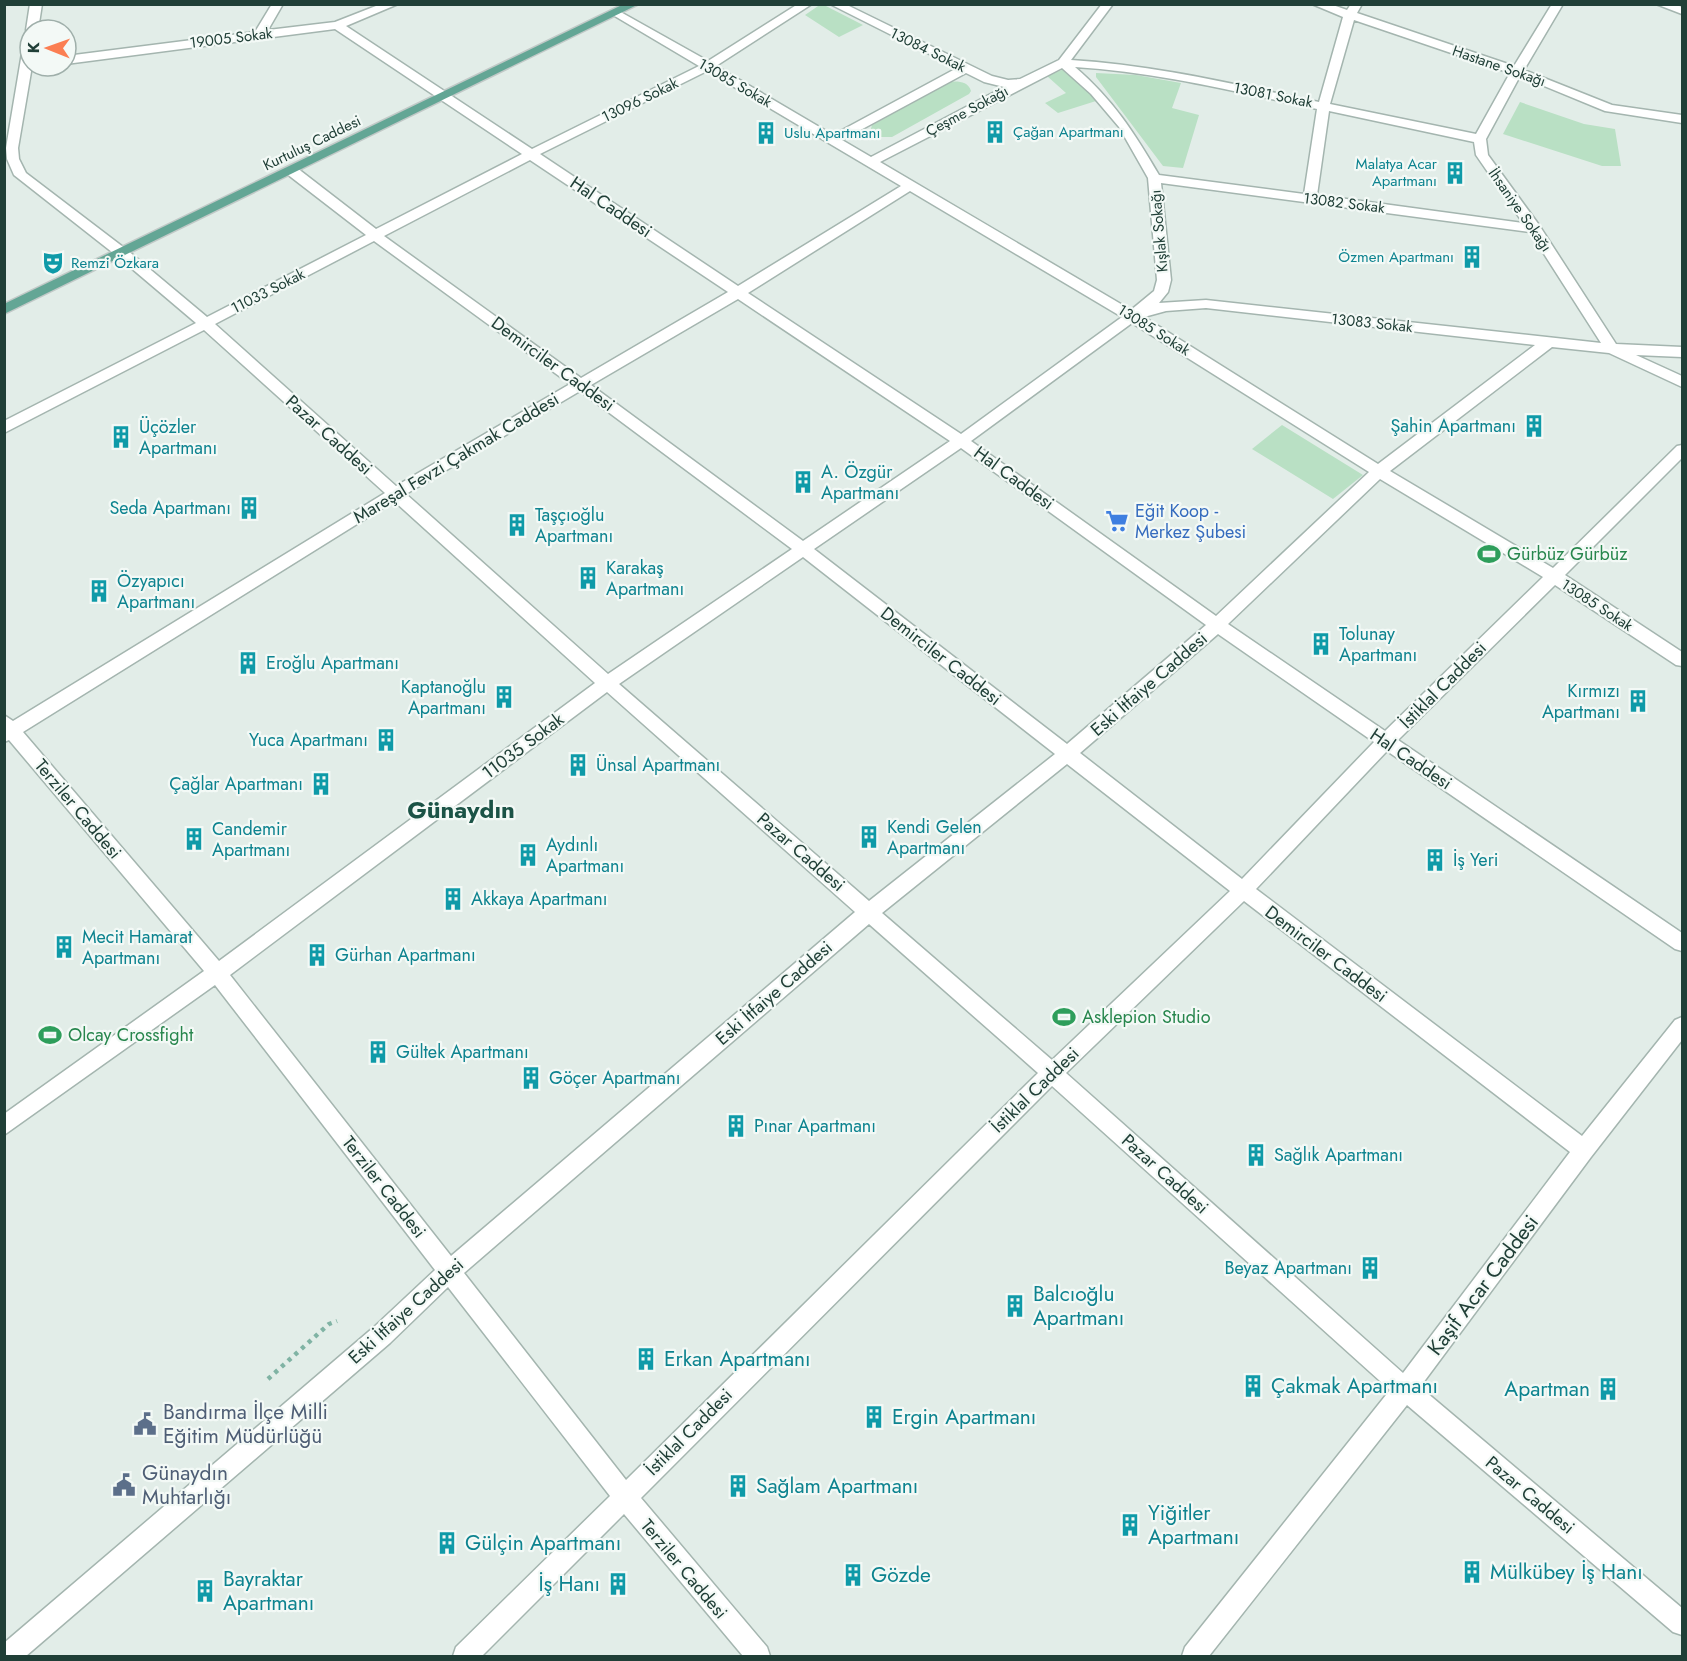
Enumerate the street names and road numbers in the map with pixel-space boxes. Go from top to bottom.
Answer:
street label: 19005 Sokak [188,22,274,54]
street label: 13084 Sokak [886,22,970,78]
street label: Hastane Sokağı [1449,40,1549,92]
street label: 13085 Sokak [694,53,776,113]
street label: 13096 Sokak [598,72,682,128]
street label: 13081 Sokak [1232,77,1315,114]
street label: Çeşme Sokağı [922,80,1012,142]
street label: Kurtuluş Caddesi [259,110,365,176]
street label: İhsaniye Sokağı [1483,164,1557,256]
street label: Hal Caddesi [565,170,657,244]
street label: 13082 Sokak [1302,187,1386,219]
street label: Kışlak Sokağı [1144,189,1174,273]
street label: 11033 Sokak [227,263,309,319]
street label: 13085 Sokak [1113,299,1195,361]
street label: 13083 Sokak [1330,308,1414,338]
street label: Demirciler Caddesi [486,310,620,418]
street label: Mareşal Fevzi Çakmak Caddesi [348,386,564,530]
street label: Pazar Caddesi [280,389,378,481]
street label: Hal Caddesi [968,440,1060,516]
street label: 13085 Sokak [1557,573,1638,637]
street label: Demirciler Caddesi [875,600,1007,712]
street label: Eski İtfaiye Caddesi [1085,626,1213,742]
street label: İstiklal Caddesi [1394,636,1492,734]
street label: 11035 Sokak [477,707,569,785]
street label: Hal Caddesi [1365,722,1457,796]
street label: Terziler Caddesi [28,753,128,865]
street label: Pazar Caddesi [751,806,851,898]
street label: Demirciler Caddesi [1259,899,1393,1009]
street label: Eski İtfaiye Caddesi [710,935,838,1051]
street label: İstiklal Caddesi [985,1041,1085,1139]
street label: Pazar Caddesi [1116,1128,1214,1220]
street label: Terziler Caddesi [336,1130,432,1244]
street label: Kaşif Acar Caddesi [1420,1209,1546,1361]
street label: Eski İtfaiye Caddesi [343,1252,469,1370]
street label: İstiklal Caddesi [640,1383,738,1481]
street label: Pazar Caddesi [1480,1450,1580,1540]
street label: Terziler Caddesi [634,1513,734,1625]

